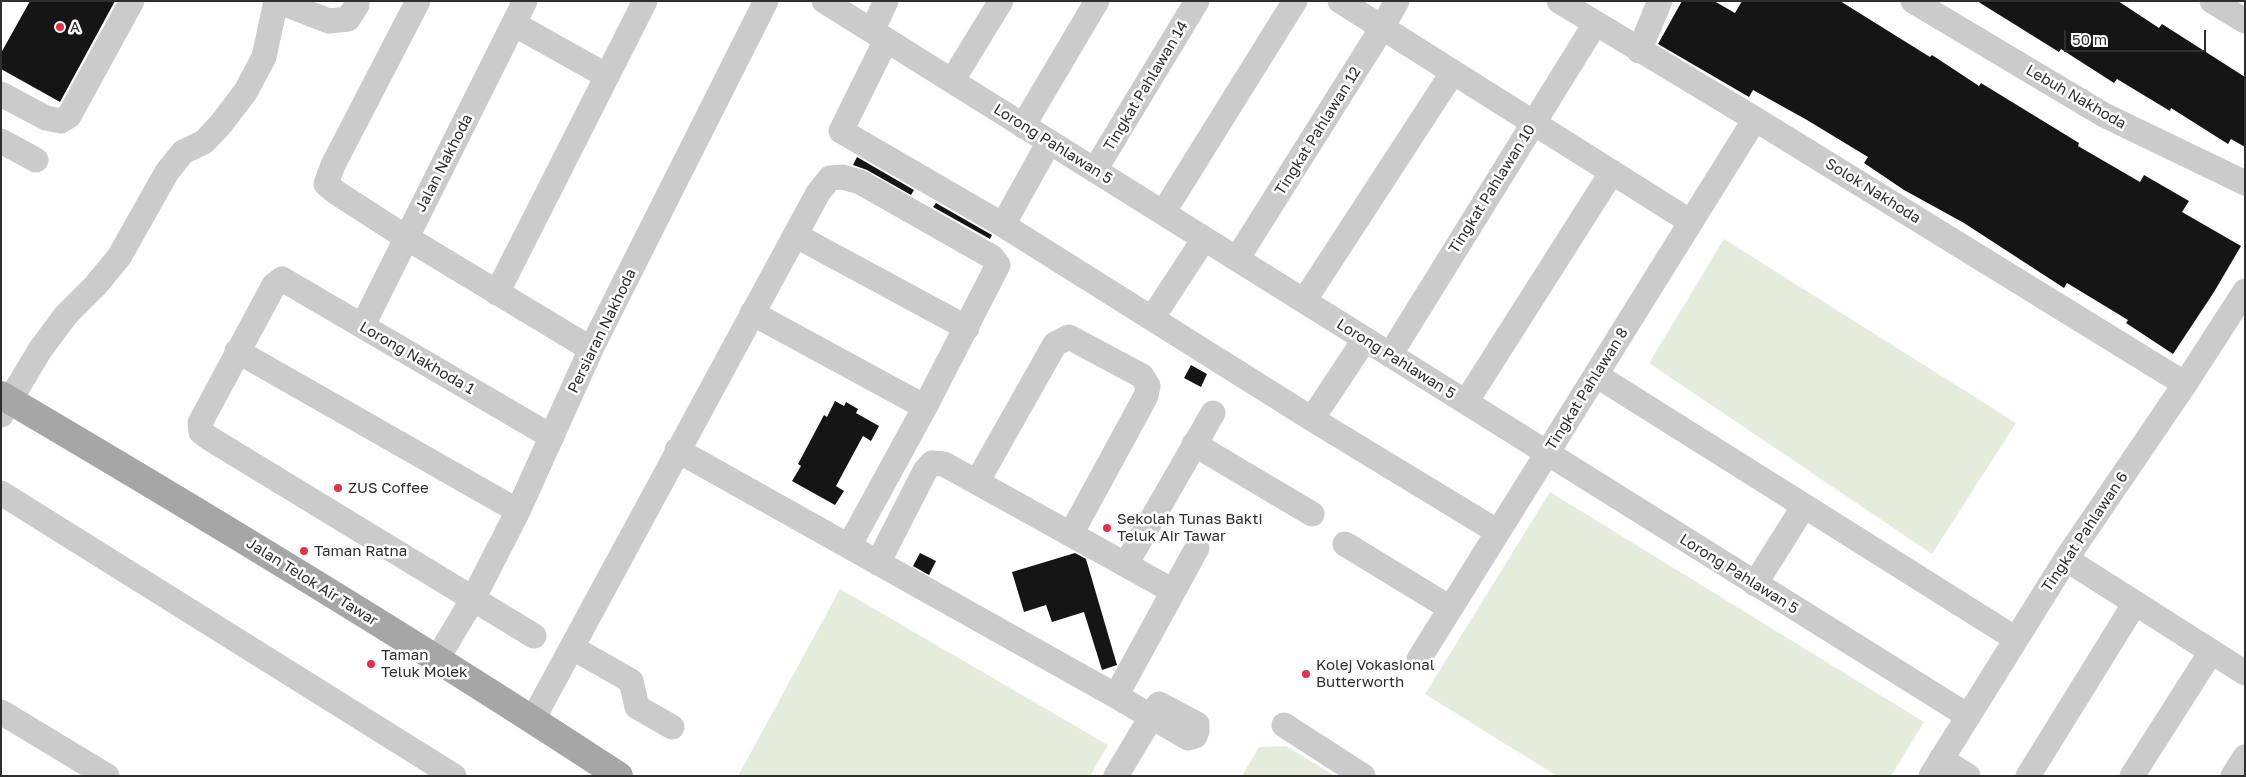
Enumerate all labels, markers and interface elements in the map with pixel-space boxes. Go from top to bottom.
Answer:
place label: A [70,18,80,36]
street label: Tingkat Pahlawan 14 [1100,18,1192,154]
scale bar [2066,20,2208,52]
marker: A [54,21,66,33]
text: 50 m [2072,30,2107,48]
street label: Lebuh Nakhoda [2023,61,2129,133]
street label: Tingkat Pahlawan 12 [1271,63,1365,199]
street label: Lorong Pahlawan 5 [990,100,1116,188]
street label: Jalan Nakhoda [412,111,476,215]
street label: Tingkat Pahlawan 10 [1445,121,1539,257]
street label: Solok Nakhoda [1822,155,1924,227]
street label: Persiaran Nakhoda [564,266,640,396]
street label: Lorong Pahlawan 5 [1333,315,1459,403]
street label: Lorong Nakhoda 1 [356,318,478,398]
street label: Tingkat Pahlawan 8 [1542,324,1632,454]
street label: Tingkat Pahlawan 6 [2038,469,2132,595]
place label: ZUS Coffee [348,479,429,497]
marker: ZUS Coffee [332,482,344,494]
place label: Sekolah Tunas Bakti Teluk Air Tawar [1117,510,1262,545]
marker: Sekolah Tunas Bakti Teluk Air Tawar [1101,522,1113,534]
street label: Lorong Pahlawan 5 [1676,530,1802,618]
street label: Jalan Telok Air Tawar [243,534,381,630]
place label: Taman Ratna [314,542,407,560]
marker: Taman Ratna [298,545,310,557]
place label: Taman Teluk Molek [381,646,467,681]
place label: Kolej Vokasional Butterworth [1316,656,1435,691]
marker: Taman Teluk Molek [365,658,377,670]
marker: Kolej Vokasional Butterworth [1300,668,1312,680]

